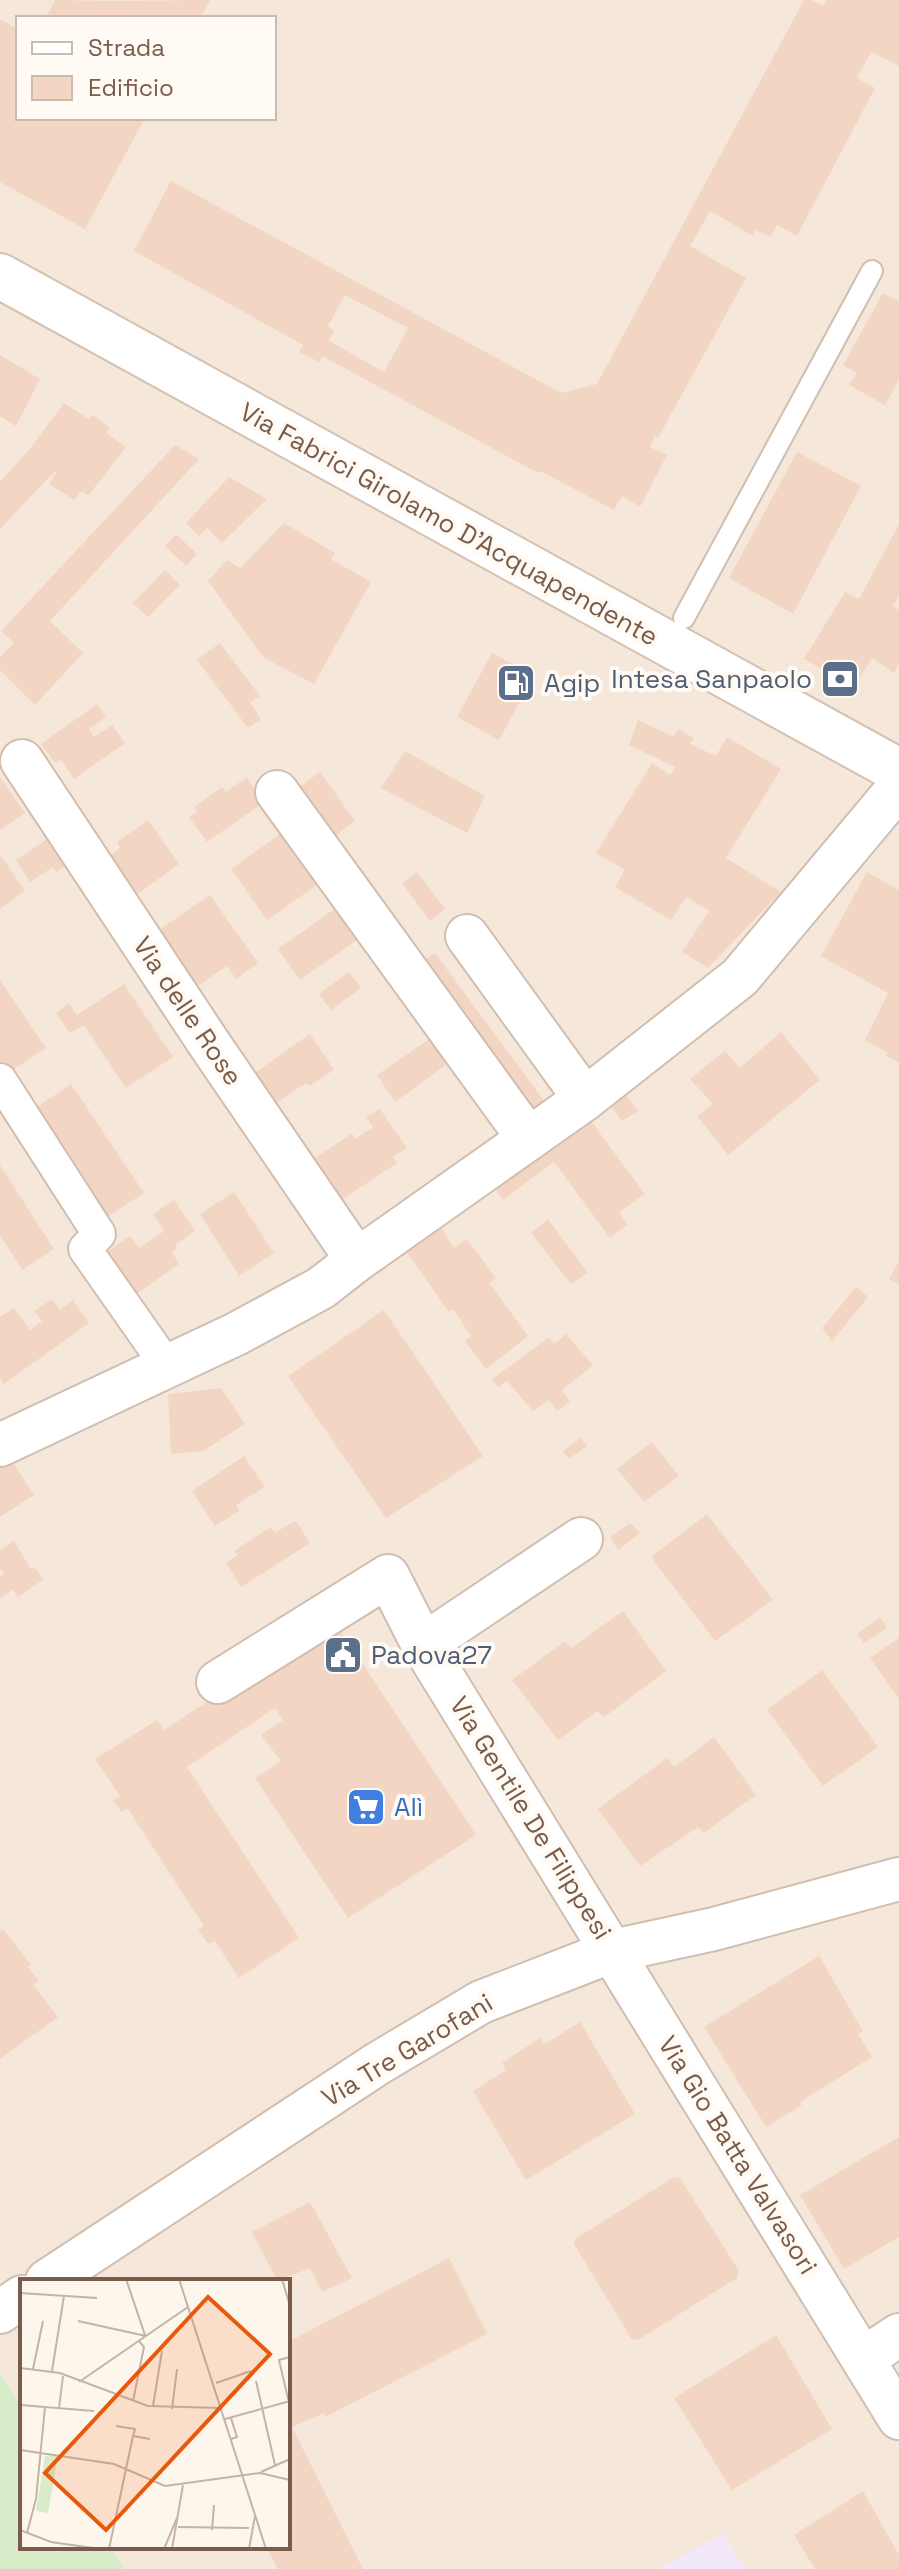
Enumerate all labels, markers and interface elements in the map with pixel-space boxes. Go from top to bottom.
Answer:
legend [16,16,276,120]
text: Strada [88,32,165,63]
text: Edificio [88,72,174,103]
street label: Via Fabrici Girolamo D'Acquapendente [234,394,664,654]
bank icon: Intesa Sanpaolo [819,658,861,700]
fuel station icon: Agip [495,662,537,704]
place label: Intesa Sanpaolo [611,662,812,696]
place label: Agip [544,666,600,700]
street label: Via delle Rose [126,930,250,1092]
public building icon: Padova27 [322,1634,364,1676]
place label: Padova27 [371,1638,492,1672]
street label: Via Gentile De Filippesi [442,1690,620,1946]
supermarket icon: Alì [345,1786,387,1828]
place label: Alì [394,1790,423,1824]
street label: Via Tre Garofani [315,1986,499,2114]
street label: Via Gio Batta Valvasori [651,2029,825,2281]
inset map [20,2279,290,2549]

